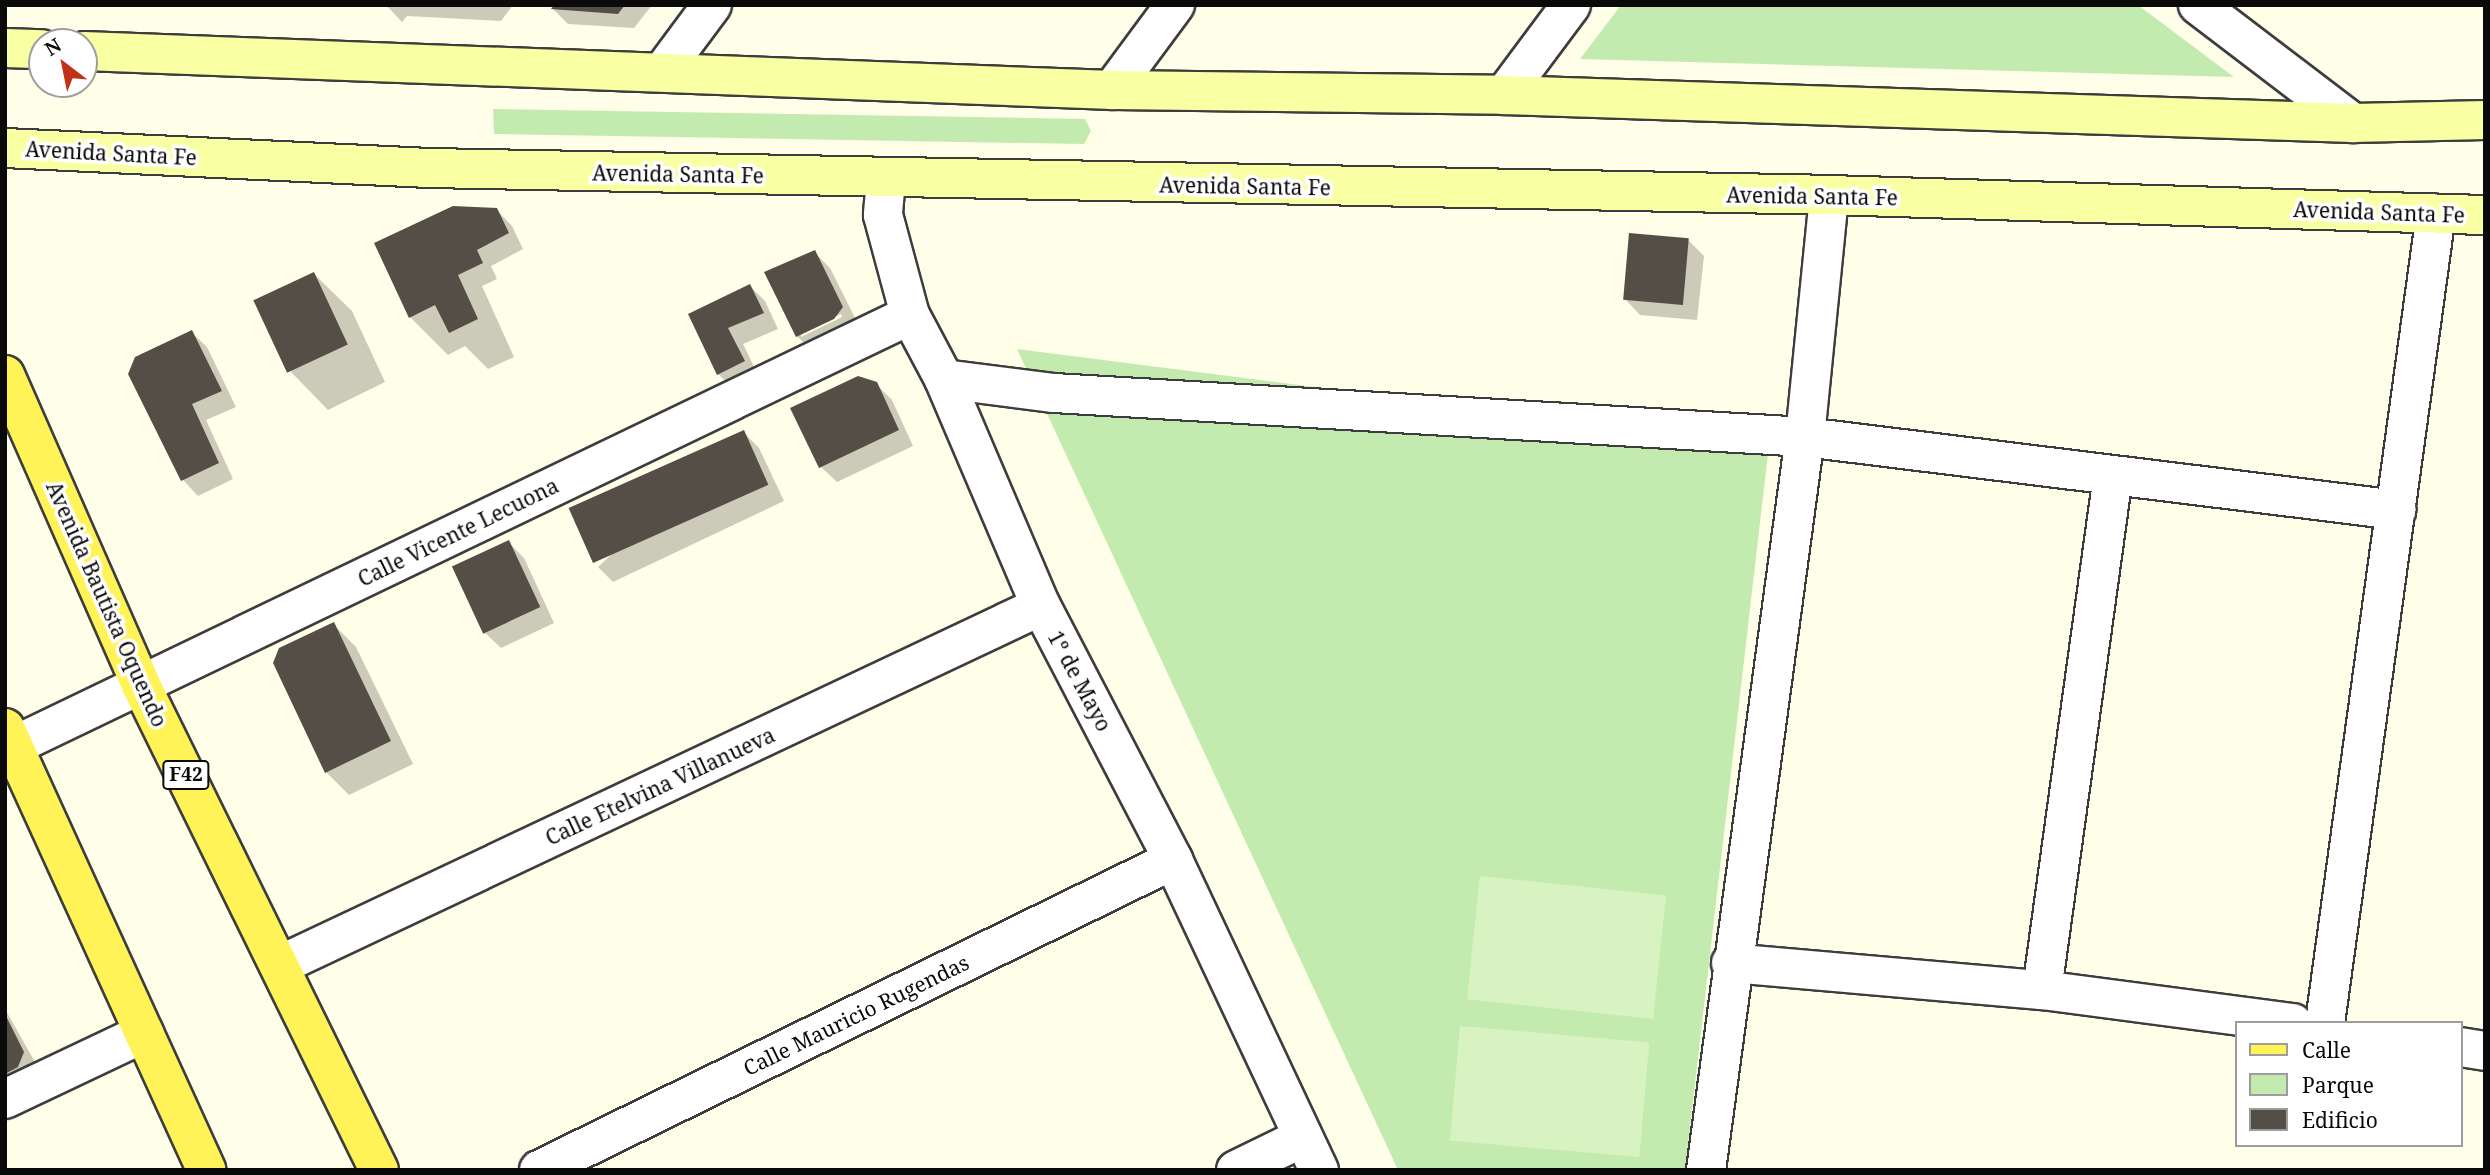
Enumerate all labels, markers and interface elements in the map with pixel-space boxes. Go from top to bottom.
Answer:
north arrow [28,28,98,98]
text: N [40,32,66,62]
street label: Avenida Santa Fe [25,136,197,170]
street label: Avenida Santa Fe [592,160,764,188]
street label: Avenida Santa Fe [1159,172,1331,200]
street label: Avenida Santa Fe [1726,182,1898,210]
street label: Avenida Santa Fe [2293,196,2465,228]
street label: Calle Vicente Lecuona [354,472,562,592]
street label: Avenida Bautista Oquendo [41,477,173,731]
street label: 1º de Mayo [1043,626,1117,736]
street label: Calle Etelvina Villanueva [541,722,779,850]
road number: F42 [162,760,210,790]
street label: Calle Mauricio Rugendas [739,949,973,1081]
legend [2234,1021,2462,1147]
text: Calle [2302,1036,2351,1064]
text: Parque [2302,1071,2374,1099]
text: Edificio [2302,1106,2378,1134]

